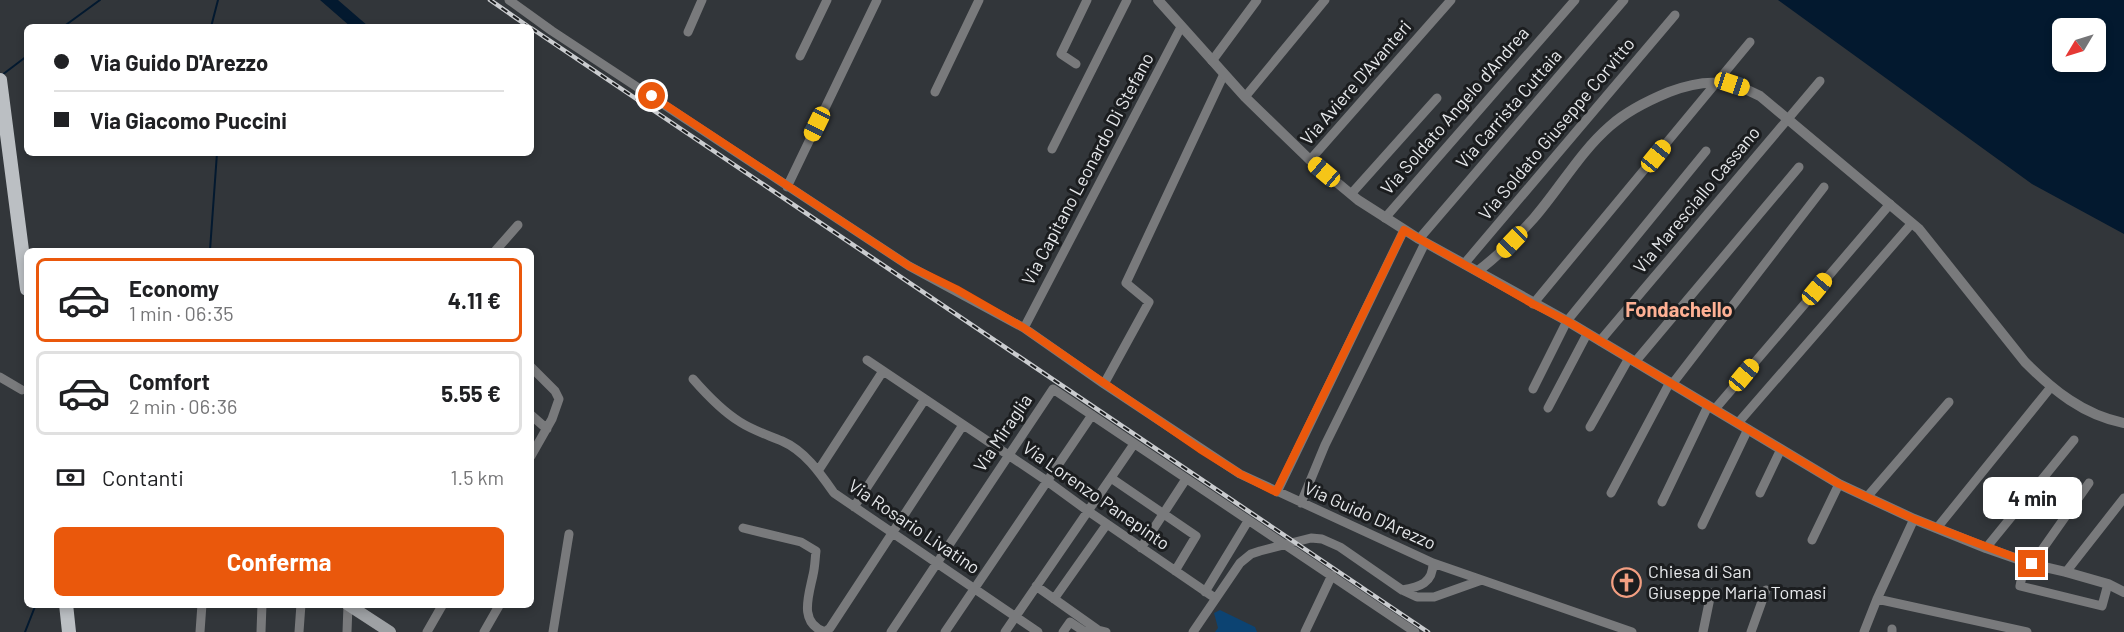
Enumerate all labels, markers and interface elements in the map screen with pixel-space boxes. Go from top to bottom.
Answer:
street label: Via Aviere D'Avanteri [1295,16,1415,149]
north arrow [2052,18,2106,72]
map controls [2052,18,2106,72]
street label: Via Soldato Angelo d'Andrea [1375,22,1533,199]
street label: Via Soldato Giuseppe Corvitto [1474,33,1639,224]
street label: Via Carrista Cuttaia [1451,44,1566,172]
text: Via Guido D'Arezzo [90,49,268,75]
street label: Via Capitano Leonardo Di Stefano [1016,49,1158,288]
car [1712,70,1752,98]
route start [638,82,665,109]
car [801,104,833,144]
text: Via Giacomo Puccini [90,107,287,133]
street label: Via Maresciallo Cassano [1628,121,1764,277]
car [1638,136,1674,176]
car [1304,154,1344,190]
car [1493,223,1531,261]
car [1799,269,1835,309]
icon: car [57,273,111,327]
text: Economy [129,275,219,301]
text: 4.11 € [448,287,501,313]
district label: Fondachello [1625,297,1733,321]
text: 1 min · 06:35 [129,301,234,325]
car [1726,355,1762,395]
icon: car [57,366,111,420]
text: Comfort [129,368,210,394]
text: 5.55 € [441,380,501,406]
street label: Via Miraglia [968,390,1036,475]
text: 2 min · 06:36 [129,394,237,418]
street label: Via Lorenzo Panepinto [1019,436,1174,554]
icon: cash [54,461,87,494]
text: Contanti [102,464,184,490]
text: 1.5 km [451,465,504,489]
street label: Via Rosario Livatino [845,474,985,578]
street label: Via Guido D'Arezzo [1301,476,1440,554]
callout: 4 min [1982,477,2082,519]
text: 4 min [2008,486,2057,510]
button: Conferma [54,527,504,596]
route end [2018,550,2045,577]
place label: Chiesa di San Giuseppe Maria Tomasi [1648,560,1827,603]
church icon: Chiesa di San Giuseppe Maria Tomasi [1611,566,1643,598]

